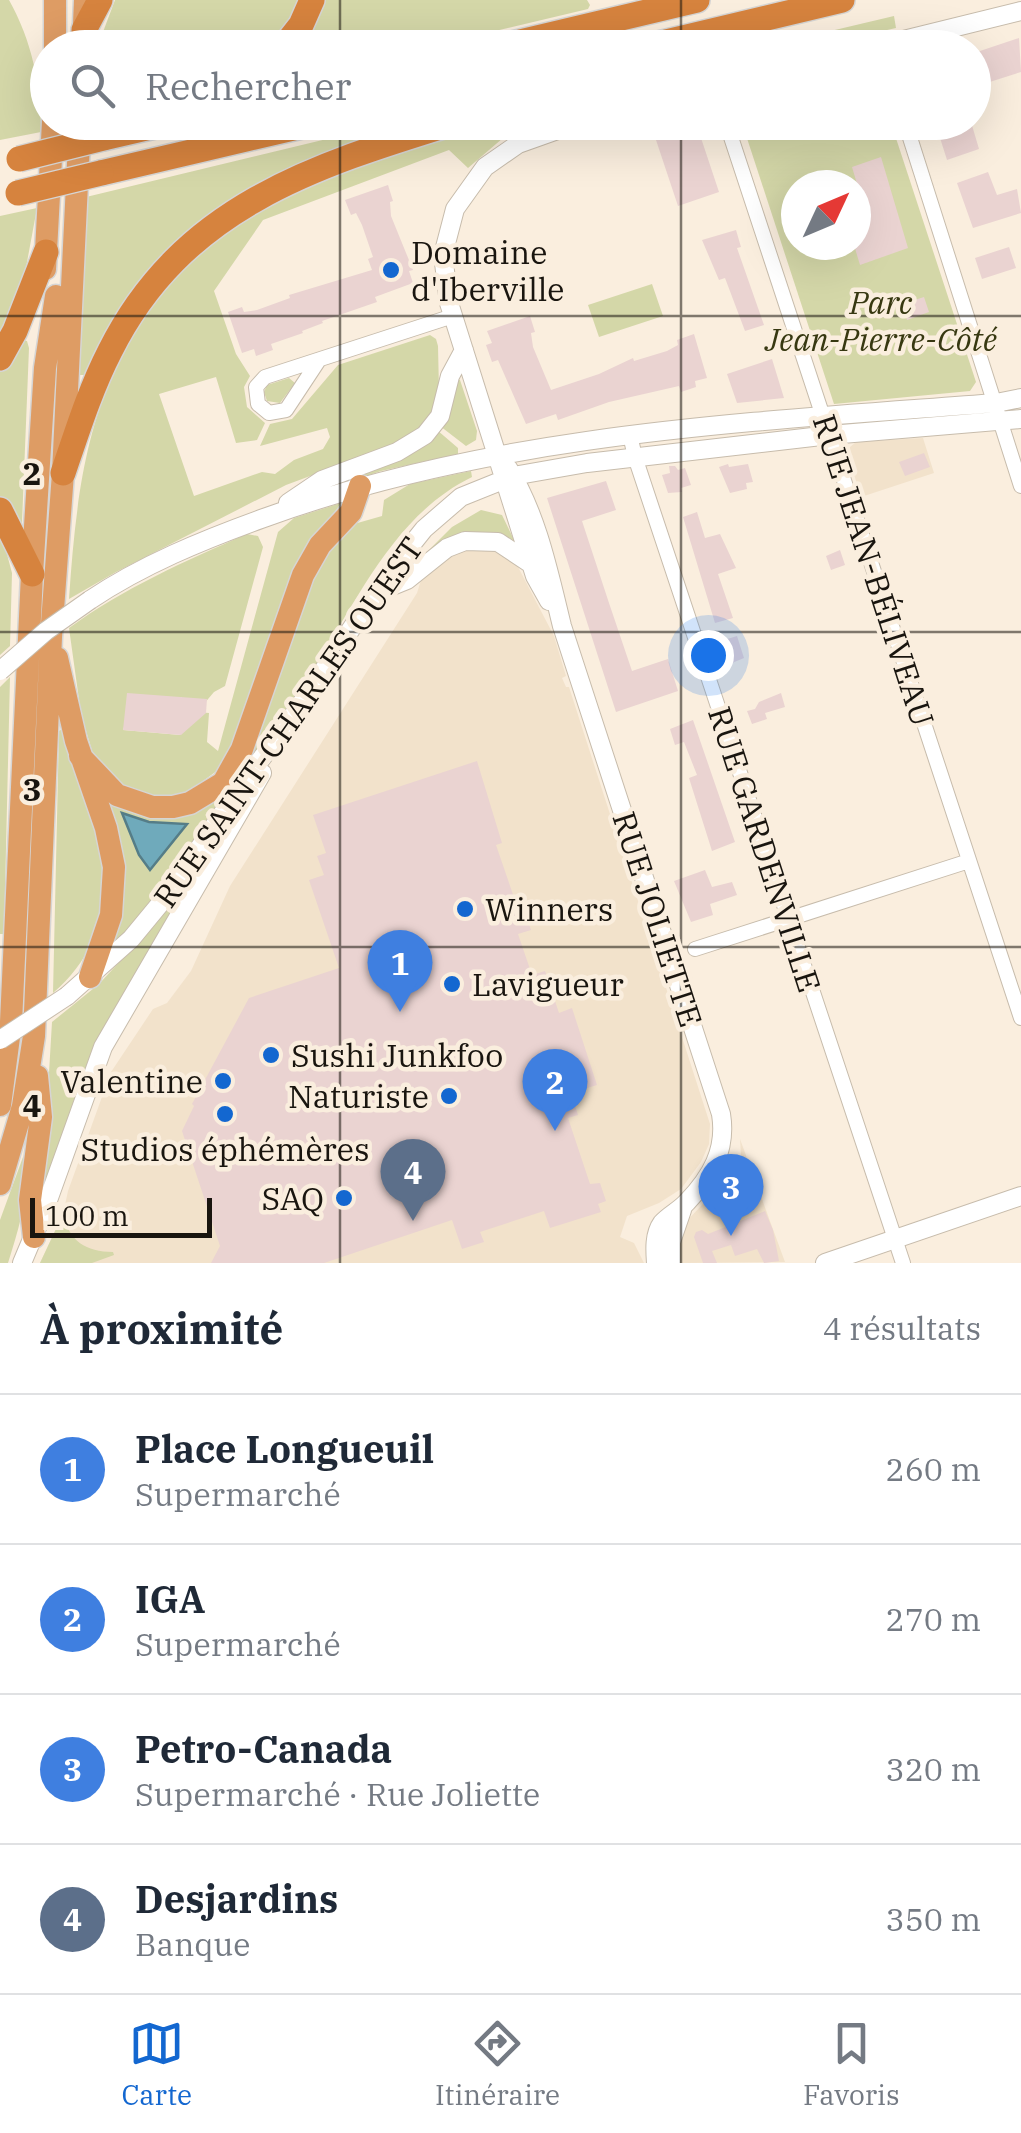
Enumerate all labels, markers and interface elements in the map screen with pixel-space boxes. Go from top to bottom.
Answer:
search box [30,30,991,140]
icon: search [65,58,120,113]
text: Rechercher [145,61,351,110]
north arrow [781,170,871,260]
place label: Domaine d'Iberville [411,231,565,310]
marker: Domaine d'Iberville [380,259,402,281]
park label: Parc Jean-Pierre-Côté [764,281,998,360]
street label: RUE JEAN-BÉLIVEAU [804,409,944,731]
text: 2 [22,452,42,494]
street label: RUE SAINT-CHARLES OUEST [144,529,432,915]
your location [683,630,734,681]
street label: RUE GARDENVILLE [699,701,831,997]
text: 3 [22,768,42,810]
street label: RUE JOLIETTE [603,806,713,1032]
place label: Winners [485,888,613,930]
marker: Winners [454,898,476,920]
pin: 1 [368,930,432,1012]
place label: Lavigueur [472,963,624,1005]
marker: Lavigueur [441,973,463,995]
place label: Sushi Junkfoo [291,1034,503,1076]
marker: Sushi Junkfoo [260,1044,282,1066]
pin: 2 [522,1048,588,1131]
place label: Valentine [60,1060,203,1102]
marker: Valentine [212,1070,234,1092]
place label: Naturiste [288,1075,429,1117]
text: 4 [22,1084,42,1126]
marker: Naturiste [438,1085,460,1107]
marker: Studios éphémères [214,1103,236,1125]
place label: Studios éphémères [80,1128,370,1170]
pin: 4 [380,1138,446,1221]
pin: 3 [698,1154,764,1236]
place label: SAQ [261,1177,324,1219]
marker: SAQ [333,1187,355,1209]
scale bar [30,1193,212,1238]
text: 100 m [45,1197,129,1234]
text: À proximité [40,1301,283,1356]
text: 4 résultats [823,1307,981,1349]
text: Place Longueuil [135,1424,434,1473]
text: 1 [63,1448,82,1490]
text: 260 m [885,1448,981,1490]
text: Supermarché [135,1473,341,1515]
text: IGA [135,1574,205,1623]
text: 2 [63,1598,82,1640]
text: 270 m [885,1598,981,1640]
text: Supermarché [135,1623,341,1665]
text: Petro-Canada [135,1724,392,1773]
text: 3 [63,1748,82,1790]
text: 320 m [885,1748,981,1790]
text: Supermarché · Rue Joliette [135,1773,540,1815]
text: Desjardins [135,1874,338,1923]
text: 4 [63,1898,82,1940]
text: 350 m [885,1898,981,1940]
text: Banque [135,1923,250,1965]
tab: Carte [121,2016,192,2113]
tab: Itinéraire [435,2016,560,2113]
tab: Favoris [803,2016,900,2113]

